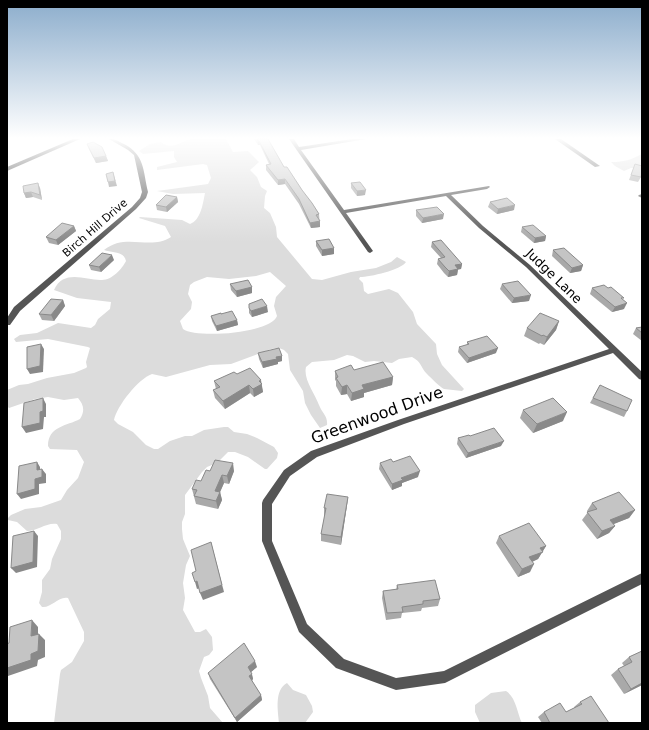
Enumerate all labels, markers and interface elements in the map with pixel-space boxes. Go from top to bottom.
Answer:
street label: Birch Hill Drive [60,196,130,260]
street label: Judge Lane [522,245,585,306]
street label: Greenwood Drive [308,382,446,448]

